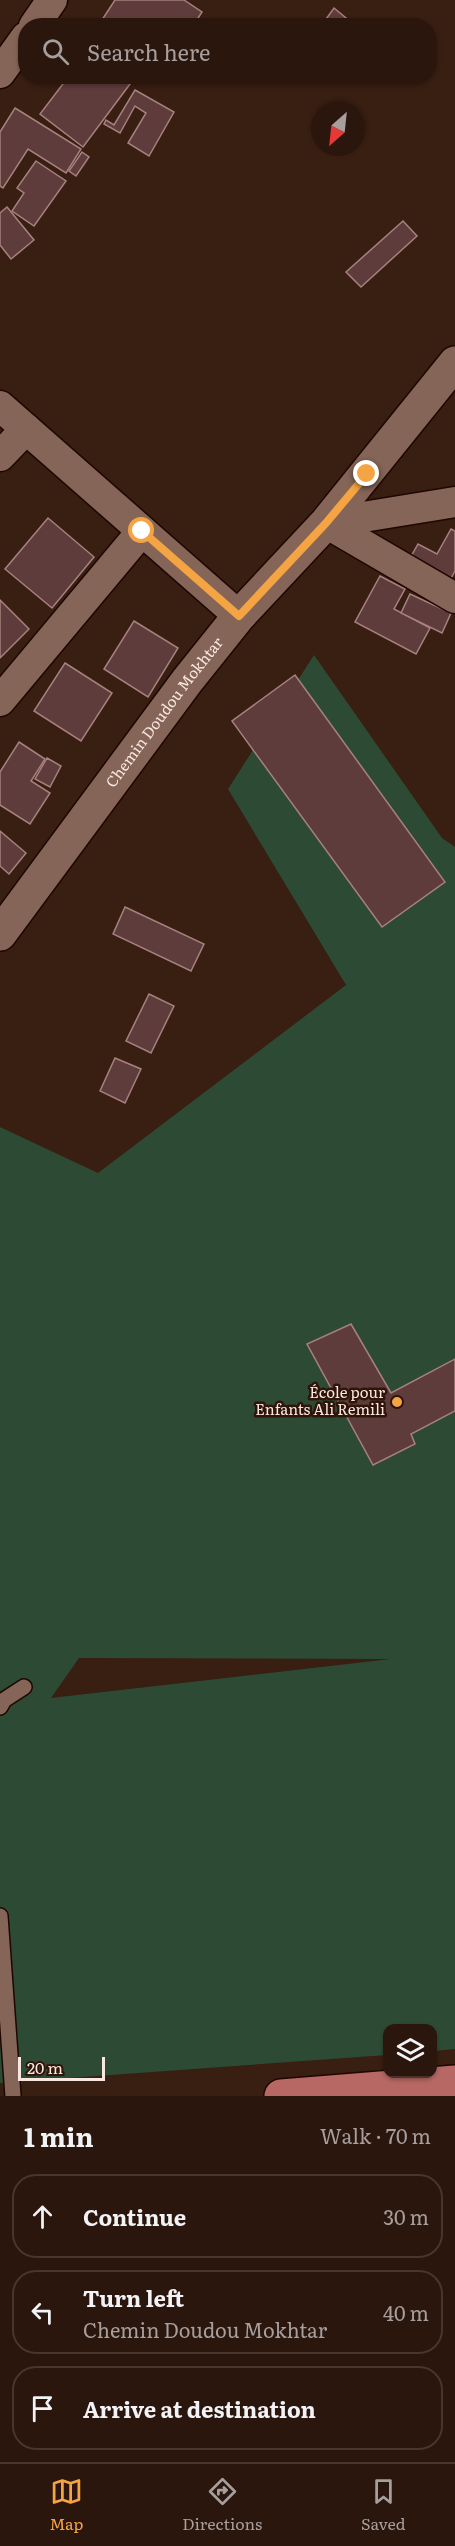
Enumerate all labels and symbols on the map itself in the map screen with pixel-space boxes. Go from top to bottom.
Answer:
north arrow [311,102,365,156]
route end [353,460,379,486]
route start [128,517,154,543]
street label: Chemin Doudou Mokhtar [99,631,228,792]
place label: École pour Enfants Ali Remili [255,1380,385,1420]
marker: École pour Enfants Ali Remili [390,1395,404,1409]
scale bar [18,2054,105,2082]

